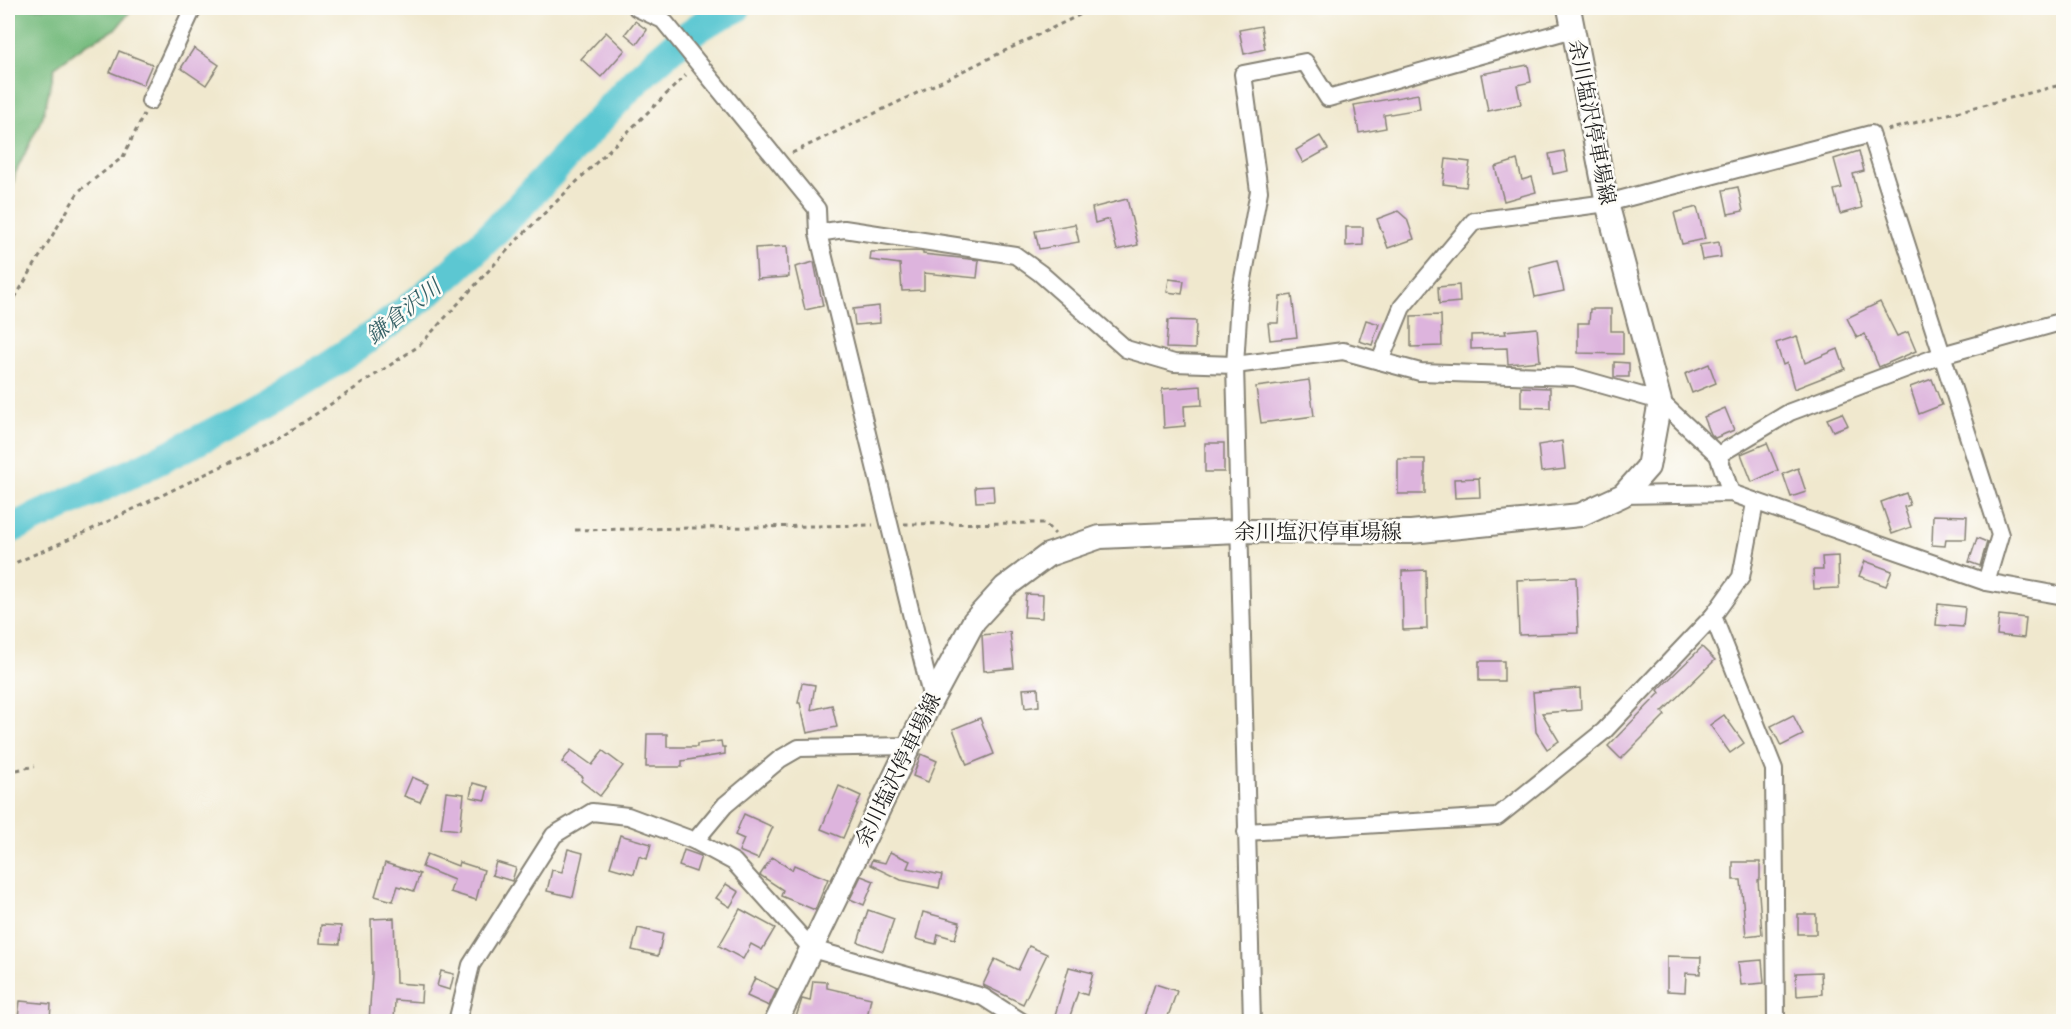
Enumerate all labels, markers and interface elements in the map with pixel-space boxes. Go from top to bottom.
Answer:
street label: 余川塩沢停車場線 [1563,37,1622,207]
water label: 鎌倉沢川 [360,272,448,350]
street label: 余川塩沢停車場線 [1234,518,1402,545]
street label: 余川塩沢停車場線 [849,688,947,851]

